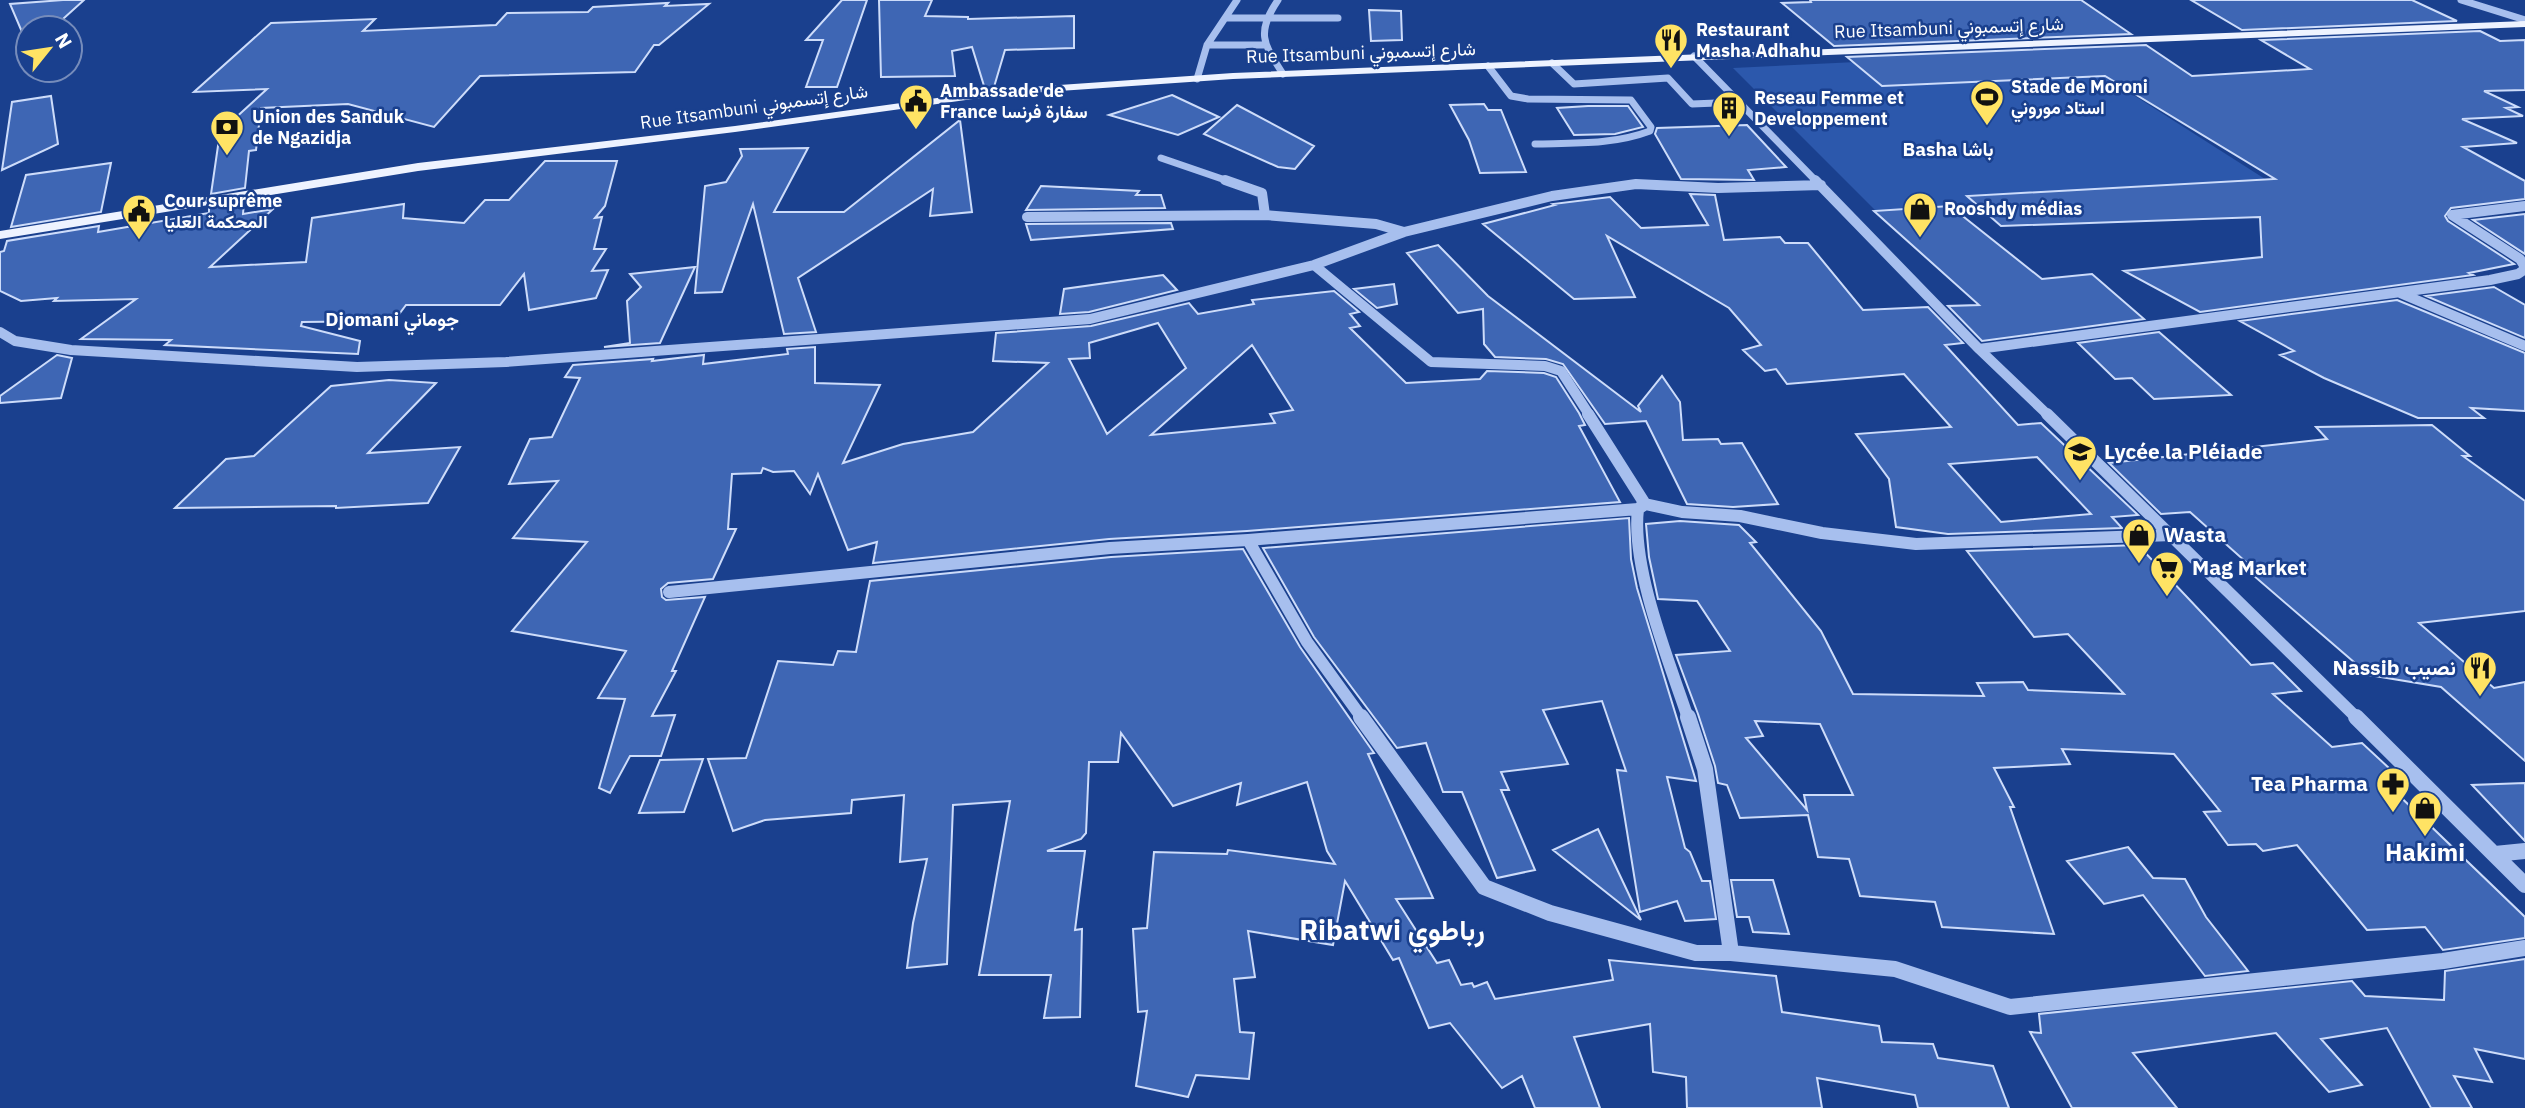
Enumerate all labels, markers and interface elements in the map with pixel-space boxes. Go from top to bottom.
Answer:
street label: Rue Itsambuni شارع إتسمبوني [1834,12,2064,47]
north arrow [14,14,84,84]
place label: Restaurant Masha Adhahu [1696,18,1821,62]
restaurant icon: Restaurant Masha Adhahu [1652,21,1690,70]
text: N [50,29,78,52]
street label: Rue Itsambuni شارع إتسمبوني [1246,37,1476,72]
place label: Stade de Moroni استاد موروني [2011,75,2148,123]
sports icon: Stade de Moroni استاد موروني [1968,78,2006,127]
street label: Rue Itsambuni شارع إتسمبوني [639,79,870,138]
place label: Ambassade de France سفارة فرنسا [940,79,1088,123]
public building icon: Ambassade de France سفارة فرنسا [897,82,935,131]
place label: Reseau Femme et Developpement [1754,86,1904,130]
building icon: Reseau Femme et Developpement [1710,89,1748,138]
place label: Union des Sanduk de Ngazidja [252,105,405,149]
bank icon: Union des Sanduk de Ngazidja [208,108,246,157]
district label: Basha باشا [1902,137,1994,161]
place label: Cour suprême المحكمة العليا [164,189,282,233]
shop icon: Rooshdy médias [1901,190,1939,239]
public building icon: Cour suprême المحكمة العليا [120,192,158,241]
place label: Rooshdy médias [1944,197,2082,220]
district label: Djomani جوماني [325,307,459,336]
school or university icon: Lycée la Pléiade [2061,433,2099,482]
place label: Lycée la Pléiade [2104,437,2263,465]
shop icon: Wasta [2120,516,2158,565]
place label: Wasta [2164,520,2226,548]
supermarket icon: Mag Market [2148,549,2186,598]
place label: Mag Market [2192,553,2307,581]
restaurant icon: Nassib نصيب [2461,649,2499,698]
place label: Nassib نصيب [2333,653,2456,681]
pharmacy icon: Tea Pharma [2374,765,2412,814]
place label: Tea Pharma [2251,769,2368,797]
shop icon: Hakimi [2406,789,2444,838]
place label: Hakimi [2385,836,2465,868]
district label: Ribatwi رباطوي [1299,911,1485,954]

